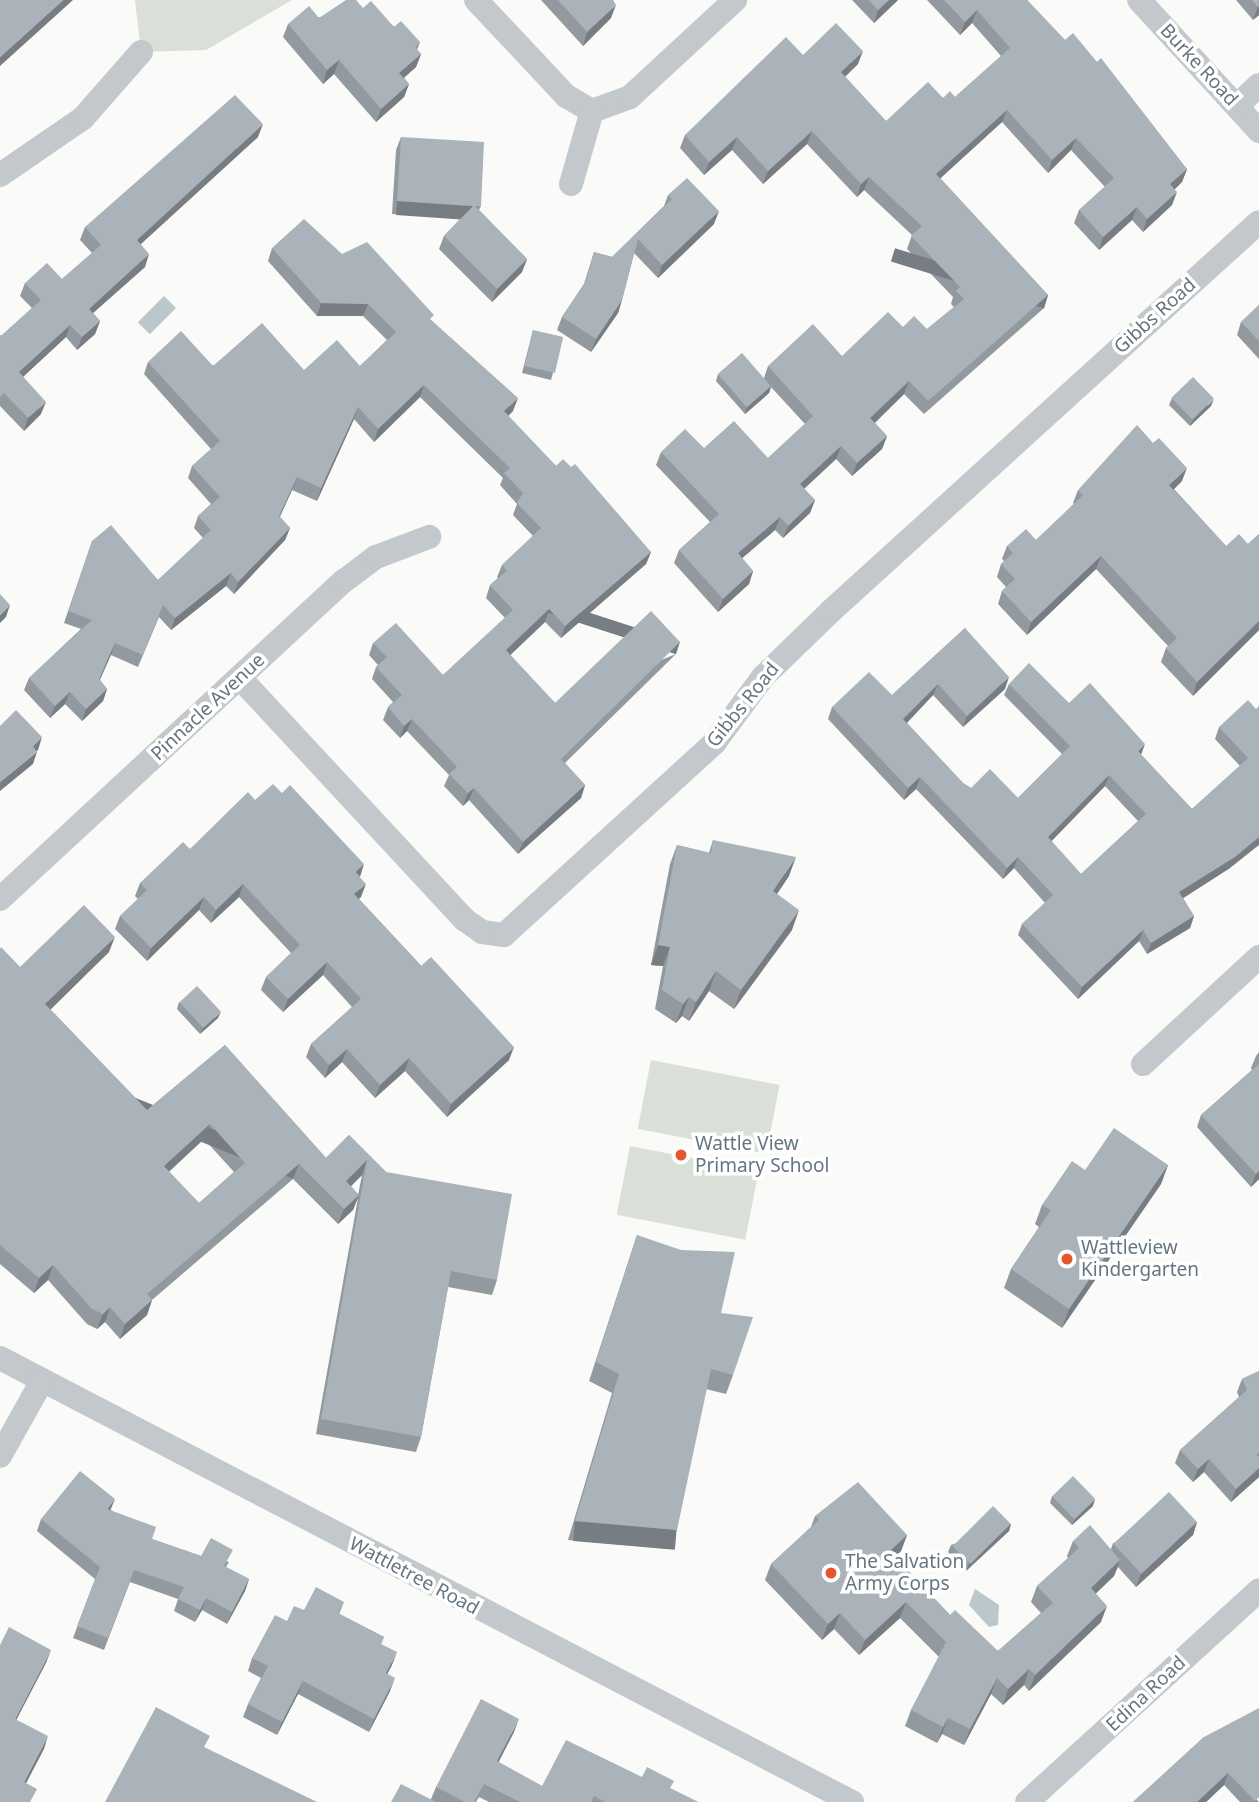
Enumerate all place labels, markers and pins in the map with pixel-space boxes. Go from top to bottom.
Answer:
place label: Wattle View Primary School [695,1133,829,1177]
marker: Wattle View Primary School [673,1147,689,1163]
place label: Wattleview Kindergarten [1081,1237,1199,1281]
marker: Wattleview Kindergarten [1059,1251,1075,1267]
place label: The Salvation Army Corps [845,1551,964,1595]
marker: The Salvation Army Corps [823,1565,839,1581]

